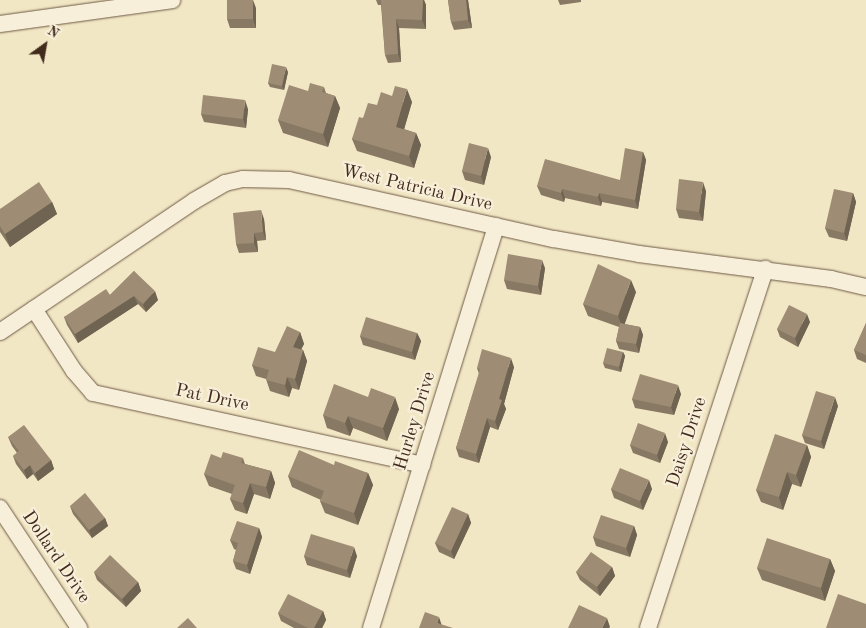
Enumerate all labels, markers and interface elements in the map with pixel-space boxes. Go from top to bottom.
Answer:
north arrow [20,20,70,70]
text: N [45,24,61,41]
street label: West Patricia Drive [340,160,494,216]
street label: Hurley Drive [390,369,440,473]
street label: Pat Drive [173,380,251,416]
street label: Daisy Drive [662,394,712,490]
street label: Dollard Drive [17,507,95,607]

